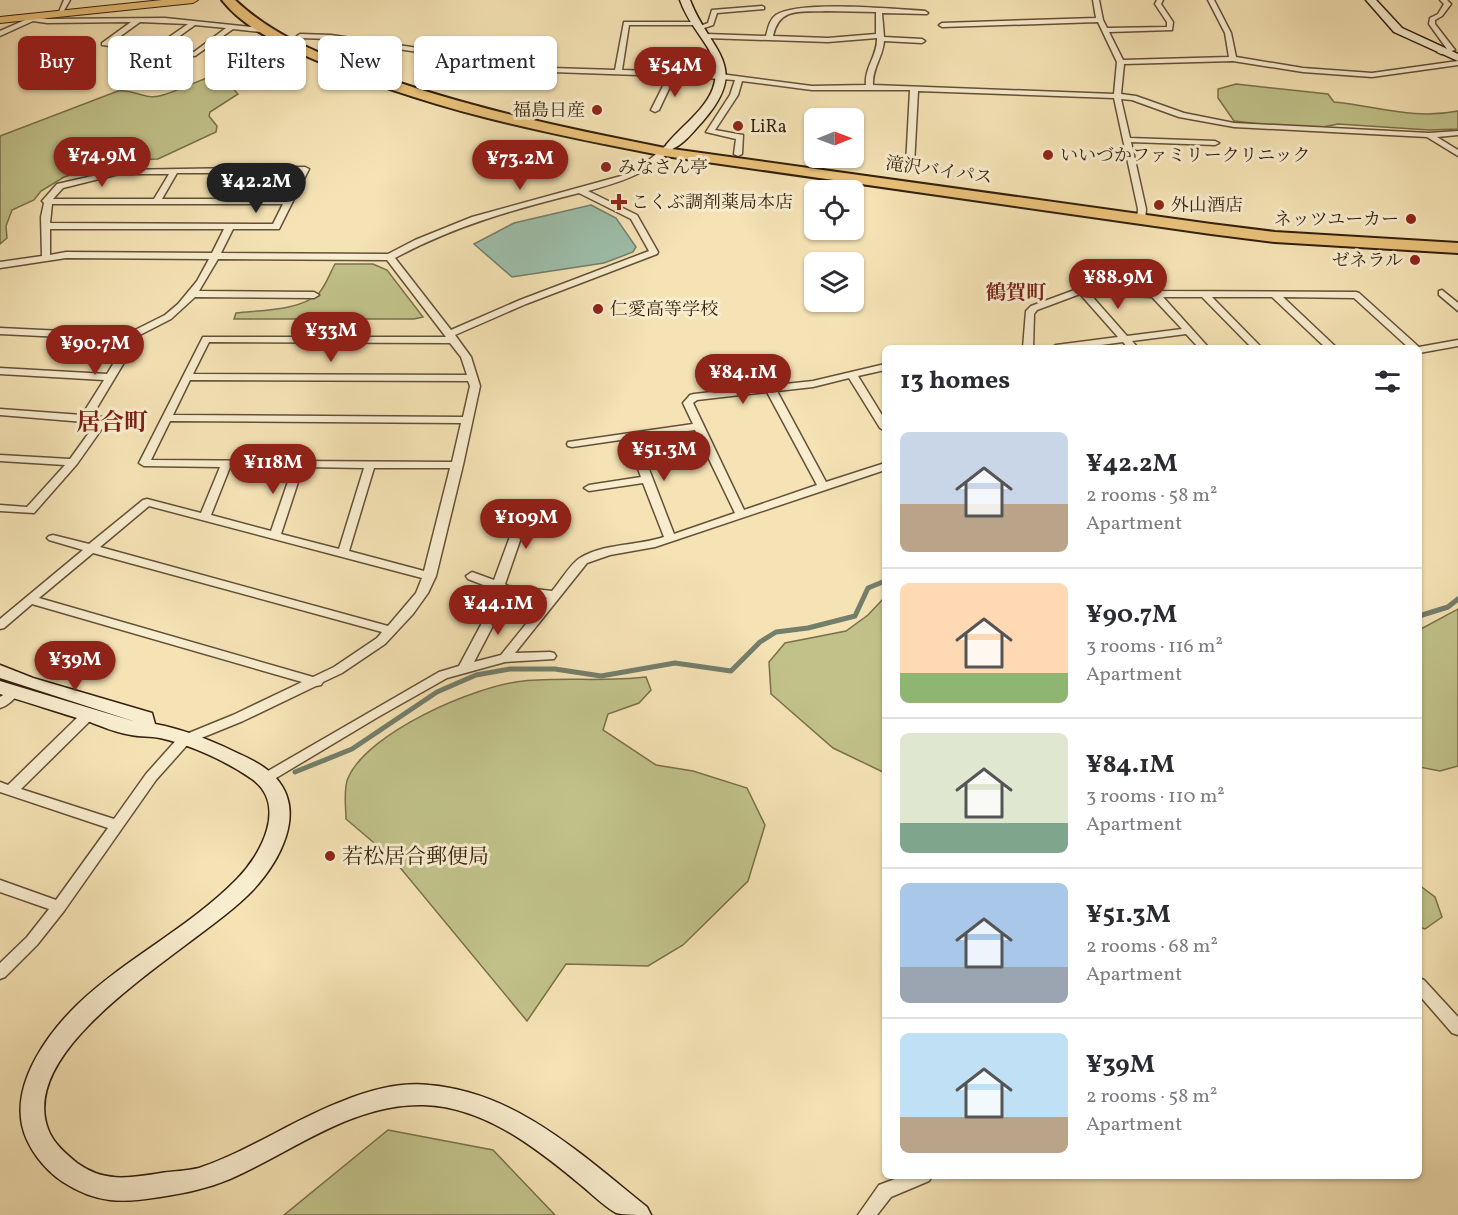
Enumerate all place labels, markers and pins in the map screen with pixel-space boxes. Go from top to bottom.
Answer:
pin: ¥54M [639,47,711,98]
place label: 福島日産 [513,99,585,124]
marker: 福島日産 [590,103,604,117]
place label: LiRa [750,115,787,140]
marker: LiRa [731,119,745,133]
pin: ¥74.9M [53,137,151,188]
pin: ¥73.2M [471,140,569,191]
place label: いいづかファミリークリニック [1060,144,1311,169]
marker: いいづかファミリークリニック [1041,148,1055,162]
place label: みなさん亭 [618,156,708,181]
marker: みなさん亭 [599,160,613,174]
pin: ¥42.2M [207,163,305,214]
place label: こくぶ調剤薬局本店 [631,191,793,216]
place label: 外山酒店 [1171,194,1243,219]
marker: こくぶ調剤薬局本店 [612,195,626,209]
marker: 外山酒店 [1152,198,1166,212]
place label: ネッツユーカー [1274,208,1399,233]
marker: ネッツユーカー [1404,212,1418,226]
place label: ゼネラル [1332,249,1403,274]
marker: ゼネラル [1408,253,1422,267]
pin: ¥88.9M [1069,259,1167,310]
place label: 仁愛高等学校 [610,298,718,323]
marker: 仁愛高等学校 [591,302,605,316]
pin: ¥33M [295,312,367,363]
pin: ¥90.7M [46,325,144,376]
pin: ¥84.1M [694,354,792,405]
pin: ¥51.3M [615,431,713,482]
pin: ¥118M [231,444,315,495]
pin: ¥109M [484,499,568,550]
pin: ¥44.1M [449,585,547,636]
pin: ¥39M [39,641,111,692]
place label: 若松居合郵便局 [342,843,489,872]
marker: 若松居合郵便局 [323,849,337,863]

